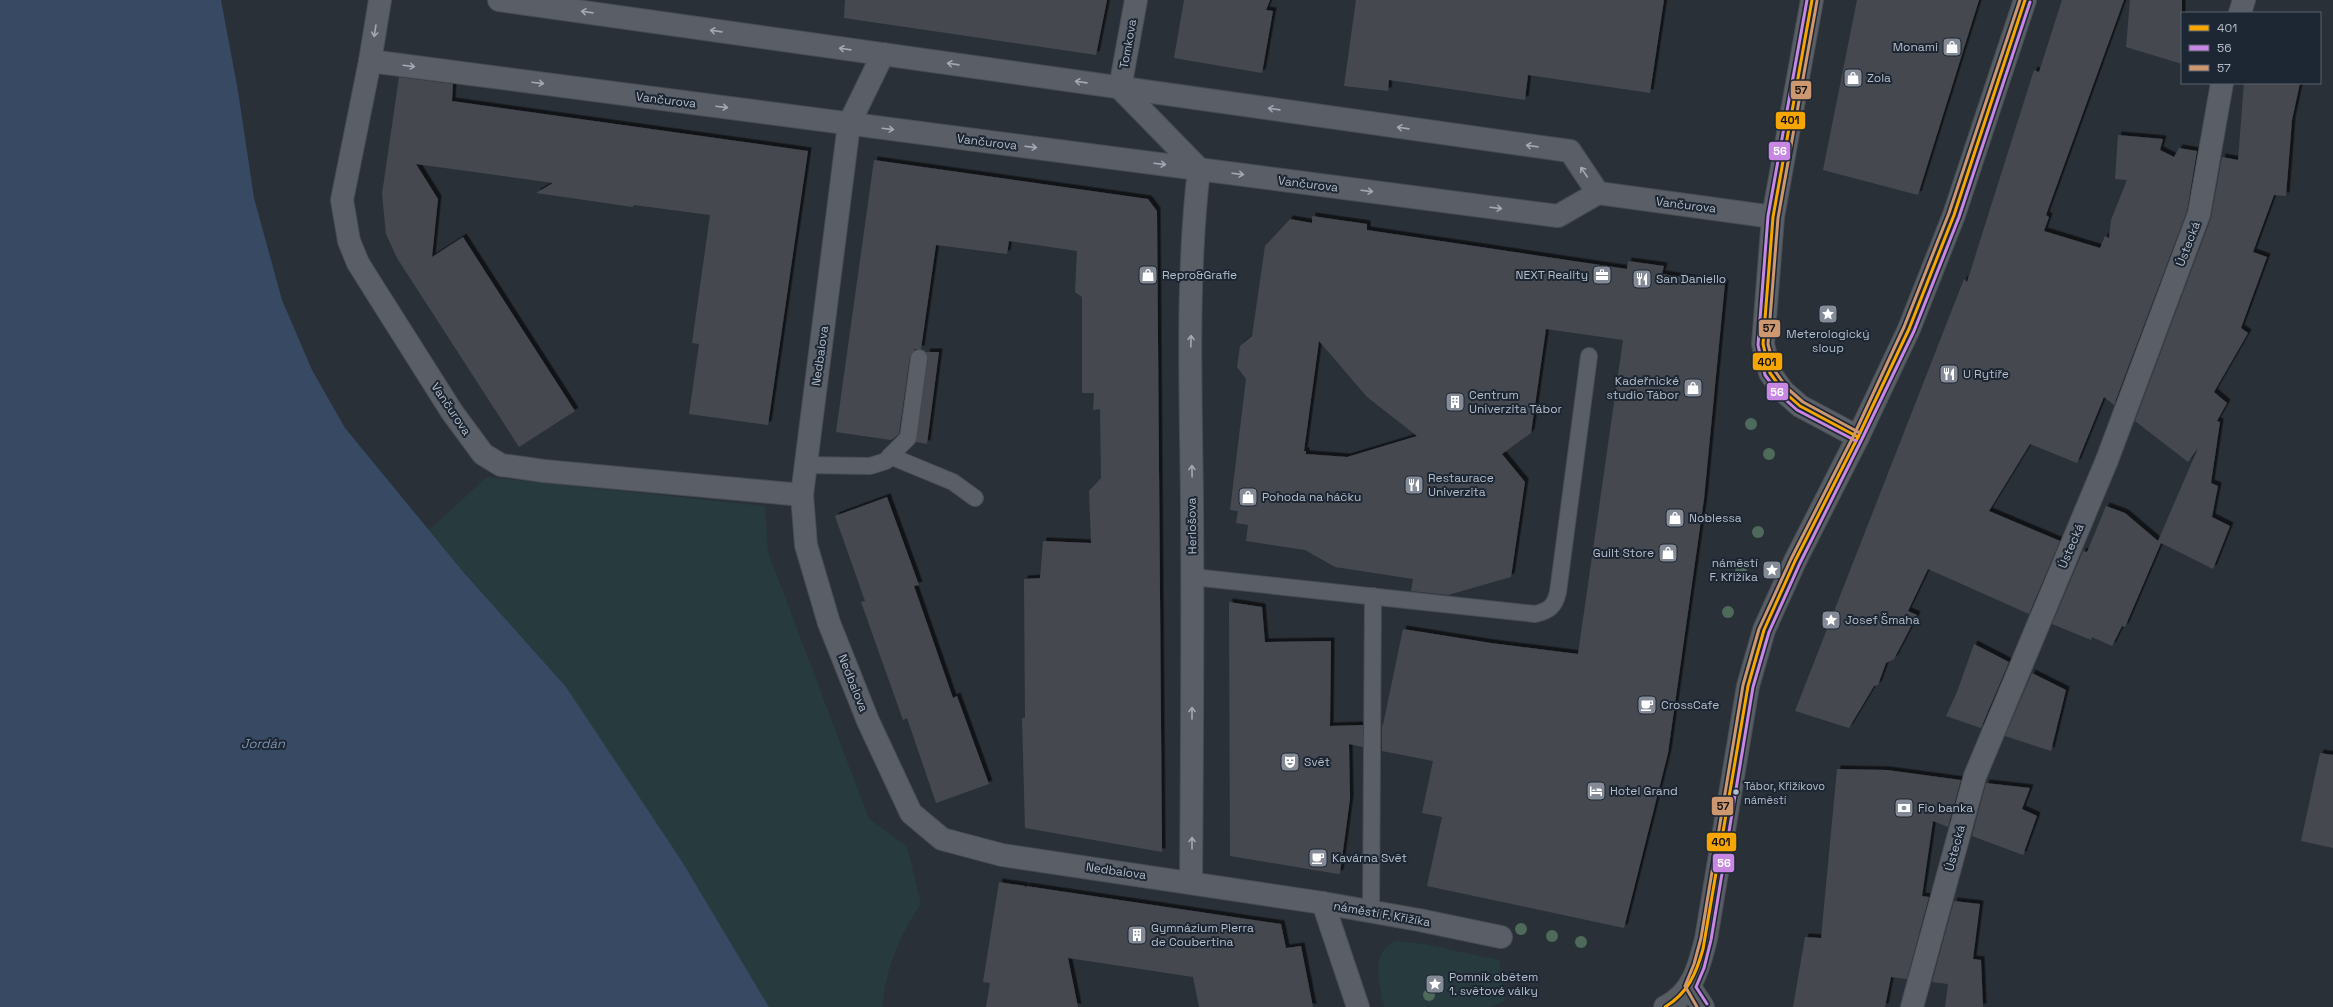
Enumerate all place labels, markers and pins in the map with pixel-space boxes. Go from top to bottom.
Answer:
shop icon: Monami [1941,36,1963,58]
place label: Monami [1893,39,1938,55]
shop icon: Zola [1842,67,1864,89]
place label: Zola [1867,70,1891,86]
shop icon: Repro&Grafie [1137,264,1159,286]
office icon: NEXT Reality [1591,264,1613,286]
place label: Repro&Grafie [1162,267,1237,283]
place label: NEXT Reality [1515,267,1588,283]
restaurant icon: San Daniello [1631,268,1653,290]
place label: San Daniello [1656,271,1726,287]
place icon: Meterologický sloup [1817,303,1839,325]
place label: Meterologický sloup [1786,326,1870,356]
restaurant icon: U Rytíře [1938,363,1960,385]
place label: U Rytíře [1963,366,2009,382]
place label: Kadeřnické studio Tábor [1607,373,1679,403]
shop icon: Kadeřnické studio Tábor [1682,377,1704,399]
place label: Centrum Univerzita Tábor [1469,387,1563,417]
building icon: Centrum Univerzita Tábor [1444,391,1466,413]
place label: Restaurace Univerzita [1428,470,1494,500]
restaurant icon: Restaurace Univerzita [1403,474,1425,496]
shop icon: Pohoda na háčku [1237,486,1259,508]
place label: Pohoda na háčku [1262,489,1361,505]
shop icon: Noblessa [1664,507,1686,529]
place label: Noblessa [1689,510,1742,526]
shop icon: Guilt Store [1657,542,1679,564]
place label: Guilt Store [1593,545,1654,561]
place label: náměstí F. Křižíka [1710,555,1758,585]
place icon: náměstí F. Křižíka [1761,559,1783,581]
place icon: Josef Šmaha [1820,609,1842,631]
place label: Josef Šmaha [1845,612,1920,628]
cafe icon: CrossCafe [1636,694,1658,716]
place label: CrossCafe [1661,697,1719,713]
theatre icon: Svět [1279,751,1301,773]
place label: Svět [1304,754,1330,770]
place label: Tábor, Křižíkovo náměstí [1744,779,1825,807]
hotel icon: Hotel Grand [1585,780,1607,802]
place label: Hotel Grand [1610,783,1678,799]
marker: Tábor, Křižíkovo náměstí [1731,787,1741,797]
bank icon: Fio banka [1893,797,1915,819]
place label: Fio banka [1918,800,1973,816]
cafe icon: Kavárna Svět [1307,847,1329,869]
place label: Kavárna Svět [1332,850,1407,866]
place label: Gymnázium Pierra de Coubertina [1151,920,1254,950]
building icon: Gymnázium Pierra de Coubertina [1126,924,1148,946]
place label: Pomník obětem 1. světové války [1449,969,1538,999]
place icon: Pomník obětem 1. světové války [1424,973,1446,995]

